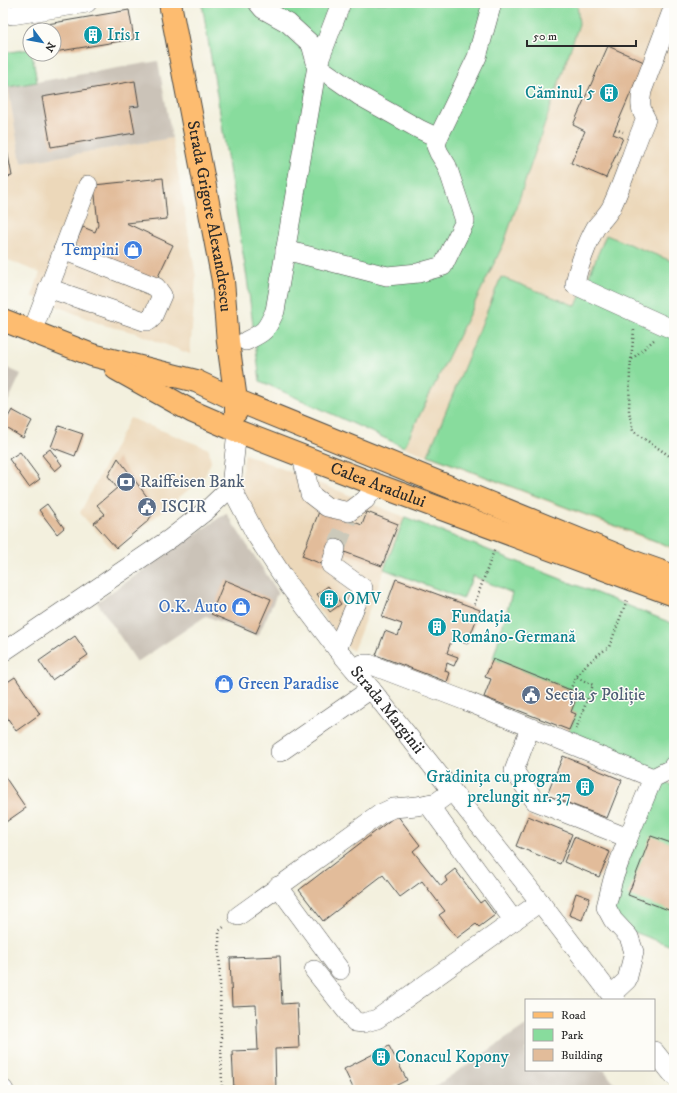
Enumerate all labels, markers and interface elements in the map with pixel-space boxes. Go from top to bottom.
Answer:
north arrow [22,22,62,62]
scale bar [527,22,636,48]
building icon: Iris 1 [82,24,104,46]
place label: Iris 1 [107,24,140,46]
text: 50 m [533,29,557,44]
text: N [41,39,58,54]
place label: Căminul 5 [525,82,596,104]
building icon: Căminul 5 [598,82,620,104]
street label: Strada Grigore Alexandrescu [182,119,236,313]
place label: Tempini [62,239,119,261]
shop icon: Tempini [122,239,144,261]
street label: Calea Aradului [327,457,429,513]
bank icon: Raiffeisen Bank [115,471,137,493]
place label: Raiffeisen Bank [140,471,245,493]
public building icon: ISCIR [136,496,158,518]
place label: ISCIR [161,496,207,518]
building icon: OMV [318,588,340,610]
place label: OMV [343,588,382,610]
place label: O.K. Auto [159,596,227,618]
shop icon: O.K. Auto [230,596,252,618]
place label: Fundația Româno-Germană [451,606,577,648]
building icon: Fundația Româno-Germană [426,616,448,638]
street label: Strada Marginii [345,661,429,758]
shop icon: Green Paradise [213,673,235,695]
place label: Green Paradise [238,673,339,695]
public building icon: Secția 5 Poliție [520,684,542,706]
place label: Secția 5 Poliție [545,684,645,706]
place label: Grădinița cu program prelungit nr. 37 [426,766,571,808]
building icon: Grădinița cu program prelungit nr. 37 [574,776,596,798]
legend [525,999,655,1071]
text: Road [561,1008,586,1023]
text: Park [561,1028,583,1043]
building icon: Conacul Kopony [370,1046,392,1068]
place label: Conacul Kopony [395,1046,510,1068]
text: Building [561,1048,602,1063]

